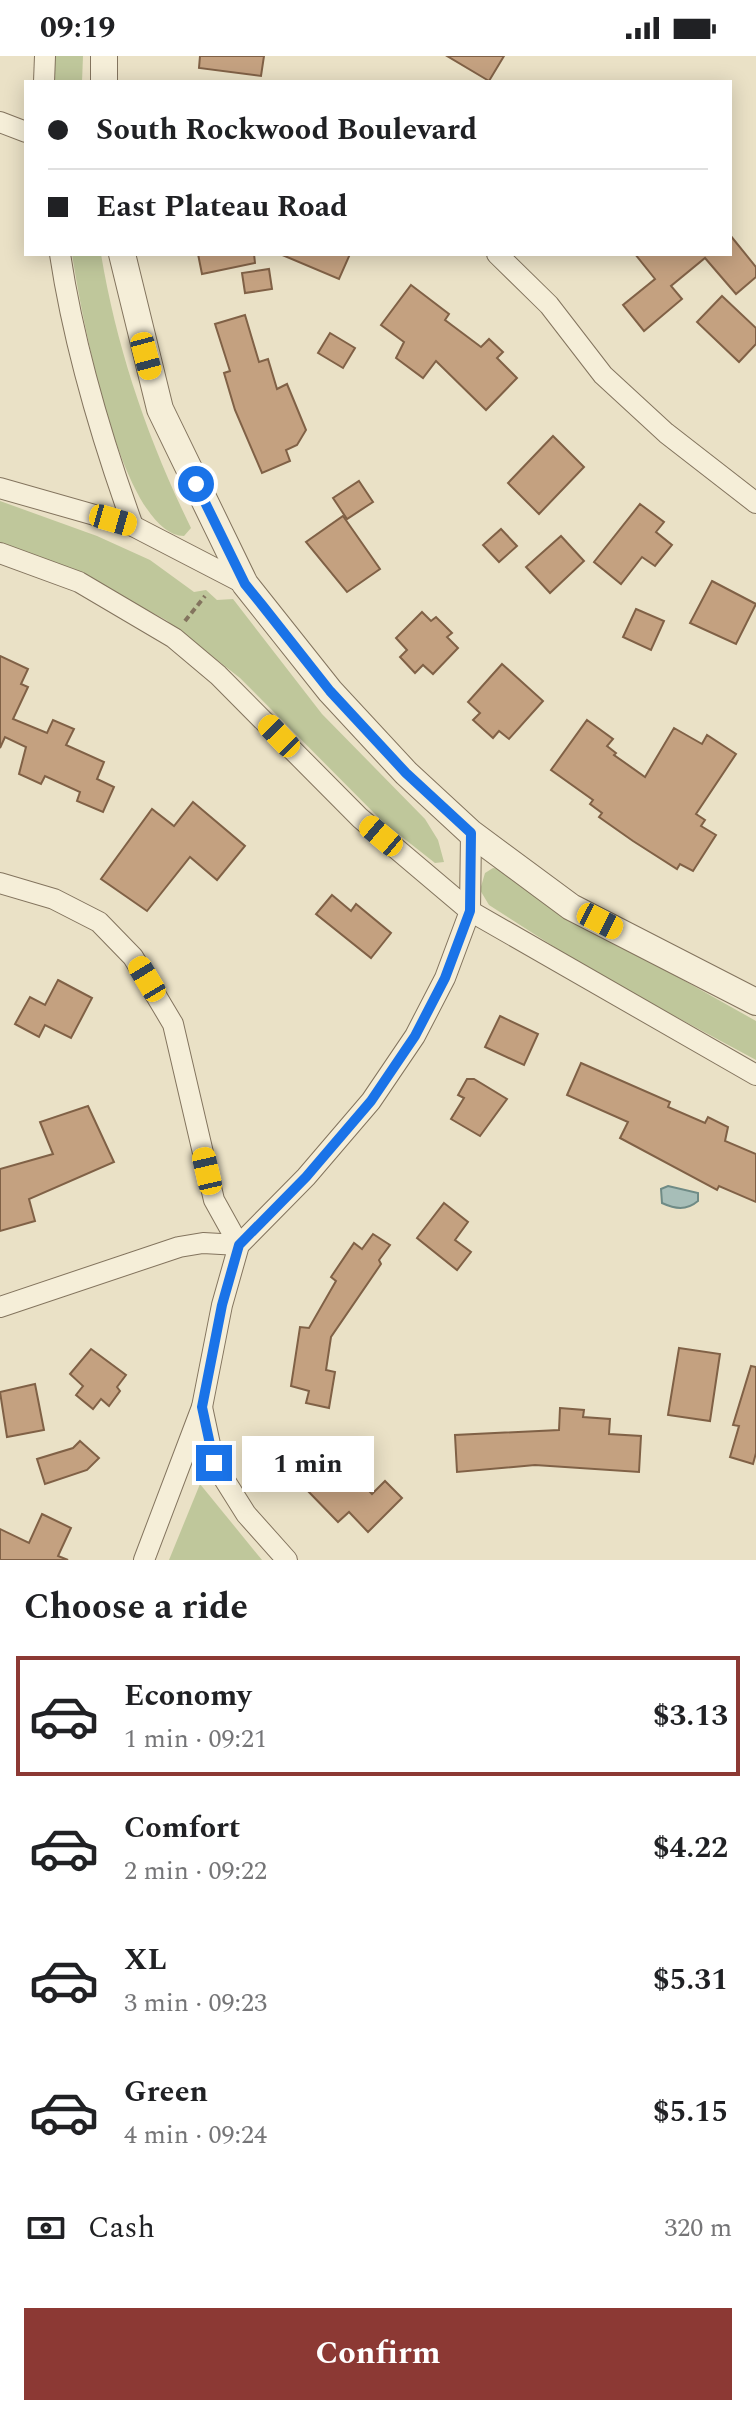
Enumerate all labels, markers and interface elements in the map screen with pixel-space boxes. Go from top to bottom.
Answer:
text: 09:19 [40,5,115,51]
text: South Rockwood Boulevard [96,107,477,153]
text: East Plateau Road [96,184,348,230]
car [128,330,164,382]
route start [178,466,214,502]
car [87,502,139,538]
car [254,710,304,762]
car [355,811,407,861]
car [573,899,627,943]
car [124,952,170,1006]
car [190,1145,224,1197]
callout: 1 min [242,1435,374,1491]
text: 1 min [273,1444,343,1484]
route end [196,1445,232,1481]
text: Choose a ride [24,1580,248,1635]
text: Economy [124,1673,251,1719]
icon: car [28,1680,100,1752]
text: $3.13 [653,1693,728,1739]
text: 1 min · 09:21 [124,1719,267,1759]
text: Comfort [124,1805,240,1851]
icon: car [28,1812,100,1884]
text: $4.22 [653,1825,728,1871]
text: 2 min · 09:22 [124,1851,267,1891]
text: XL [124,1937,167,1983]
icon: car [28,1944,100,2016]
text: $5.31 [653,1957,728,2003]
text: 3 min · 09:23 [124,1983,267,2023]
text: Green [124,2069,208,2115]
icon: car [28,2076,100,2148]
text: $5.15 [653,2089,728,2135]
text: 4 min · 09:24 [124,2115,267,2155]
text: Cash [88,2205,155,2251]
icon: cash [24,2206,68,2250]
text: 320 m [664,2208,732,2248]
button: Confirm [24,2308,732,2400]

